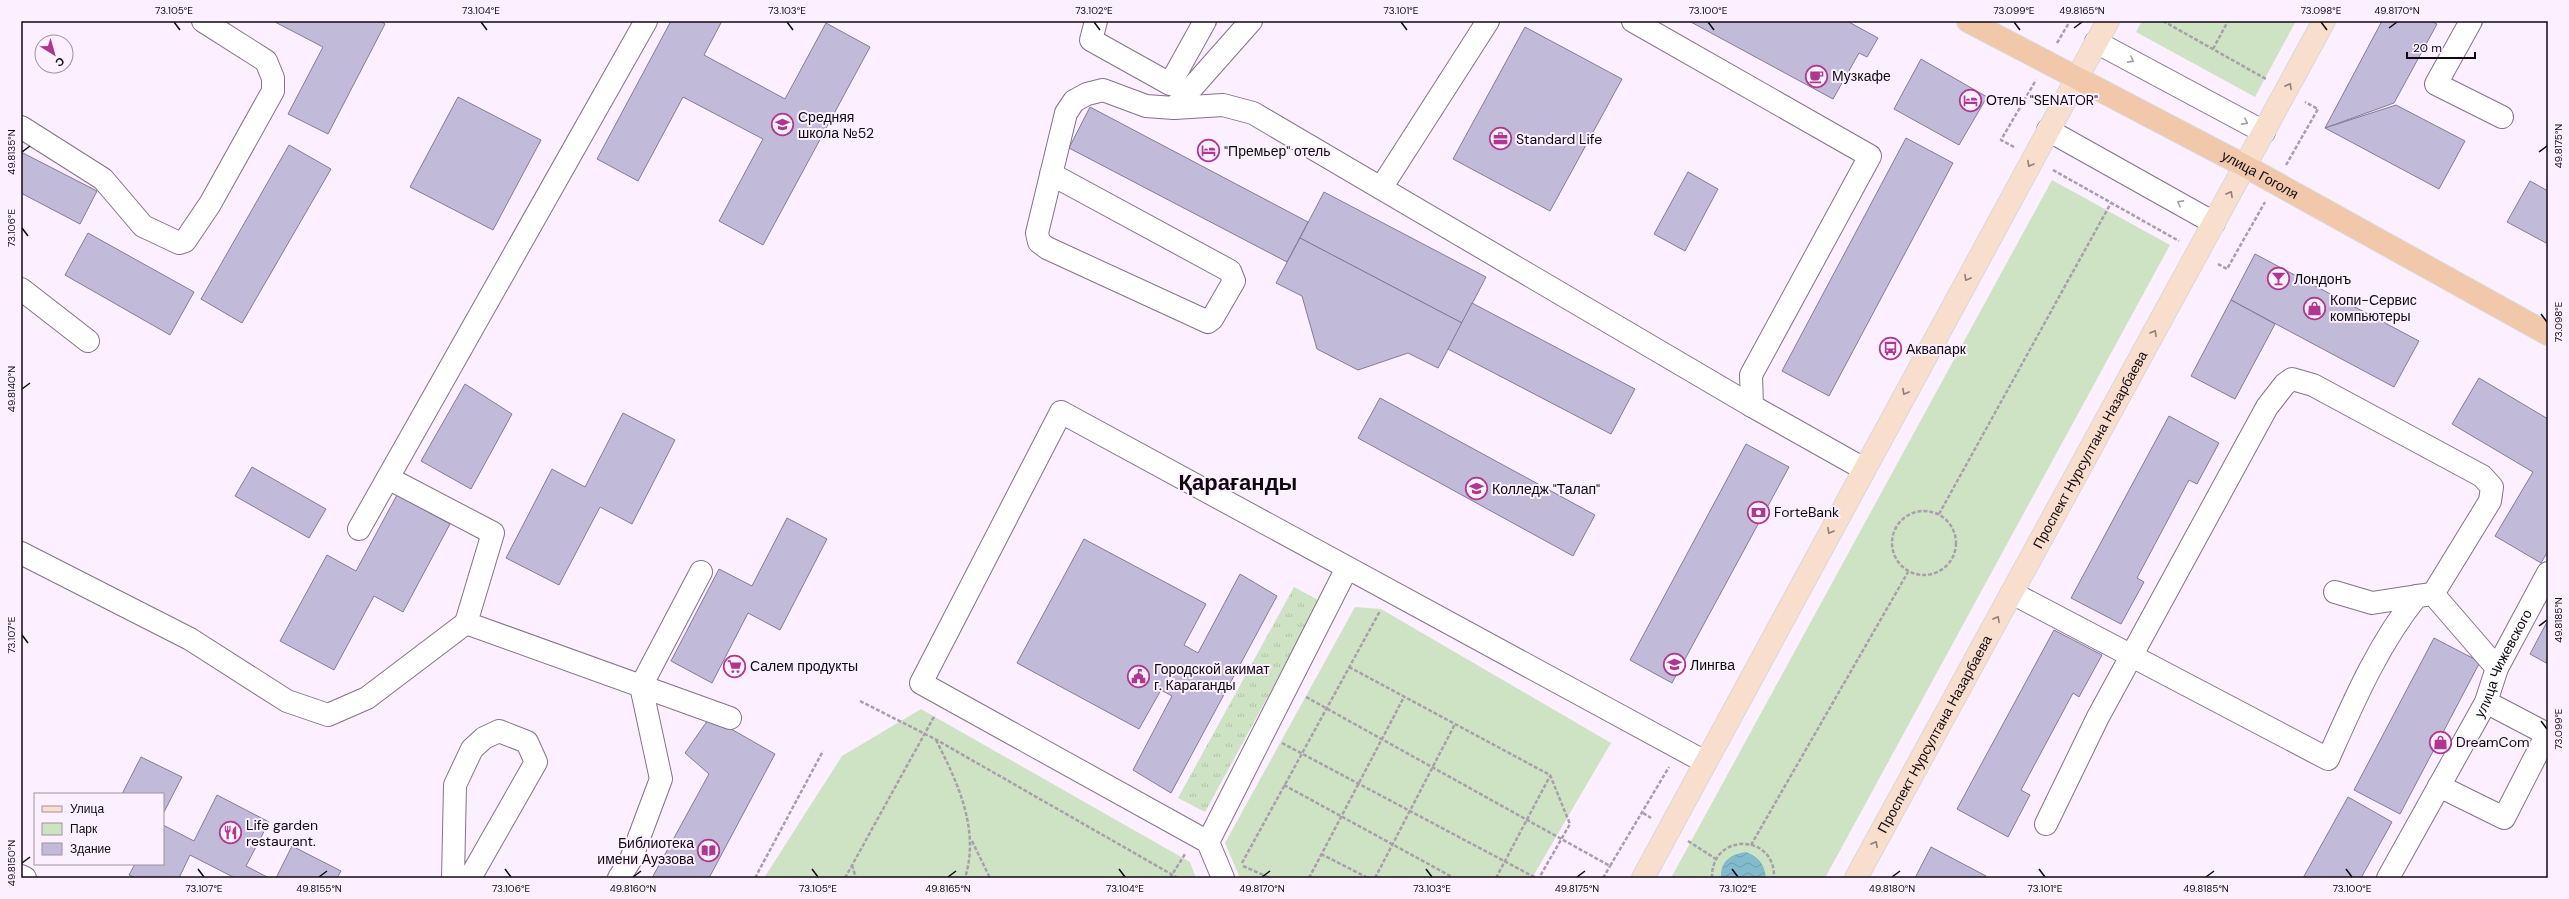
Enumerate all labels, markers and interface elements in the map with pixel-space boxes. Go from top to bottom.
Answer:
text: 73.105°E [155,4,193,17]
text: 73.104°E [462,4,500,17]
text: 73.103°E [768,4,806,17]
text: 73.102°E [1075,4,1113,17]
text: 73.101°E [1384,4,1419,17]
text: 73.100°E [1689,4,1728,17]
text: 73.099°E [1993,4,2035,17]
text: 49.8165°N [2059,4,2105,17]
text: 73.098°E [2301,4,2342,17]
text: 49.8170°N [2374,4,2420,17]
north arrow [34,34,74,74]
scale bar [2407,34,2475,60]
text: 20 m [2413,40,2442,56]
text: С [53,54,67,70]
one-way arrow [2126,56,2134,63]
cafe icon: Музкафе [1804,63,1830,89]
place label: Музкафе [1832,67,1891,85]
one-way arrow [2284,82,2292,90]
hotel icon: Отель "SENATOR" [1957,87,1983,113]
place label: Отель "SENATOR" [1986,91,2098,109]
place label: Средняя школа №52 [798,108,874,142]
school or university icon: Средняя школа №52 [770,112,796,138]
one-way arrow [2241,117,2248,125]
text: 49.8175°N [2552,124,2565,168]
office icon: Standard Life [1487,126,1513,152]
text: 49.8135°N [5,129,18,175]
place label: Standard Life [1516,130,1602,148]
hotel icon: "Премьер" отель [1195,138,1221,164]
place label: "Премьер" отель [1224,142,1331,160]
street label: улица Гоголя [2219,146,2302,203]
one-way arrow [2027,160,2034,167]
one-way arrow [2225,191,2232,198]
one-way arrow [2177,201,2184,208]
text: 73.106°E [5,209,18,247]
bar icon: Лондонъ [2265,266,2291,292]
place label: Лондонъ [2294,270,2351,288]
one-way arrow [1965,274,1972,281]
place label: Копи-Сервис компьютеры [2330,291,2417,325]
shop icon: Копи-Сервис компьютеры [2302,295,2328,321]
text: 73.098°E [2552,301,2565,342]
one-way arrow [2149,330,2156,337]
bus stop icon: Аквапарк [1878,336,1904,362]
place label: Аквапарк [1906,340,1967,358]
street label: Проспект Нурсултана Назарбаева [2029,348,2151,552]
text: 49.8140°N [5,366,18,412]
one-way arrow [1903,388,1910,395]
district label: Қарағанды [1179,468,1297,497]
school or university icon: Колледж "Талап" [1463,476,1489,502]
place label: Колледж "Талап" [1492,480,1600,498]
bank icon: ForteBank [1746,499,1772,525]
place label: ForteBank [1774,503,1839,521]
one-way arrow [1827,527,1835,534]
text: 49.8185°N [2552,597,2565,643]
street label: улица Чижевского [2470,606,2536,721]
text: 73.107°E [5,616,18,653]
one-way arrow [1993,616,2000,623]
street label: Проспект Нурсултана Назарбаева [1873,632,1996,836]
school or university icon: Лингва [1662,652,1688,678]
supermarket icon: Салем продукты [722,653,748,679]
place label: Лингва [1690,656,1735,674]
place label: Салем продукты [750,657,858,675]
place label: Городской акимат г. Караганды [1154,660,1270,694]
public building icon: Городской акимат г. Караганды [1125,664,1151,690]
text: 73.099°E [2552,708,2565,750]
shop icon: DreamCom [2427,729,2453,755]
place label: DreamCom [2456,733,2529,751]
legend [34,793,164,865]
text: Улица [70,801,104,817]
place label: Life garden restaurant. [246,816,318,850]
restaurant icon: Life garden restaurant. [217,820,243,846]
text: Парк [70,821,98,837]
place label: Библиотека имени Ауэзова [597,834,694,868]
library icon: Библиотека имени Ауэзова [696,838,722,864]
text: 49.8150°N [5,840,18,886]
text: Здание [70,841,111,857]
one-way arrow [1870,841,1877,848]
text: 73.107°E [186,882,223,895]
text: 49.8155°N [296,882,342,895]
text: 73.106°E [492,882,530,895]
text: 49.8160°N [610,882,656,895]
text: 73.105°E [799,882,837,895]
text: 49.8165°N [925,882,971,895]
text: 73.104°E [1106,882,1144,895]
text: 49.8170°N [1239,882,1285,895]
text: 73.103°E [1413,882,1451,895]
text: 49.8175°N [1555,882,1599,895]
text: 73.102°E [1719,882,1757,895]
text: 49.8180°N [1869,882,1915,895]
text: 73.101°E [2028,882,2063,895]
text: 49.8185°N [2183,882,2229,895]
text: 73.100°E [2333,882,2372,895]

